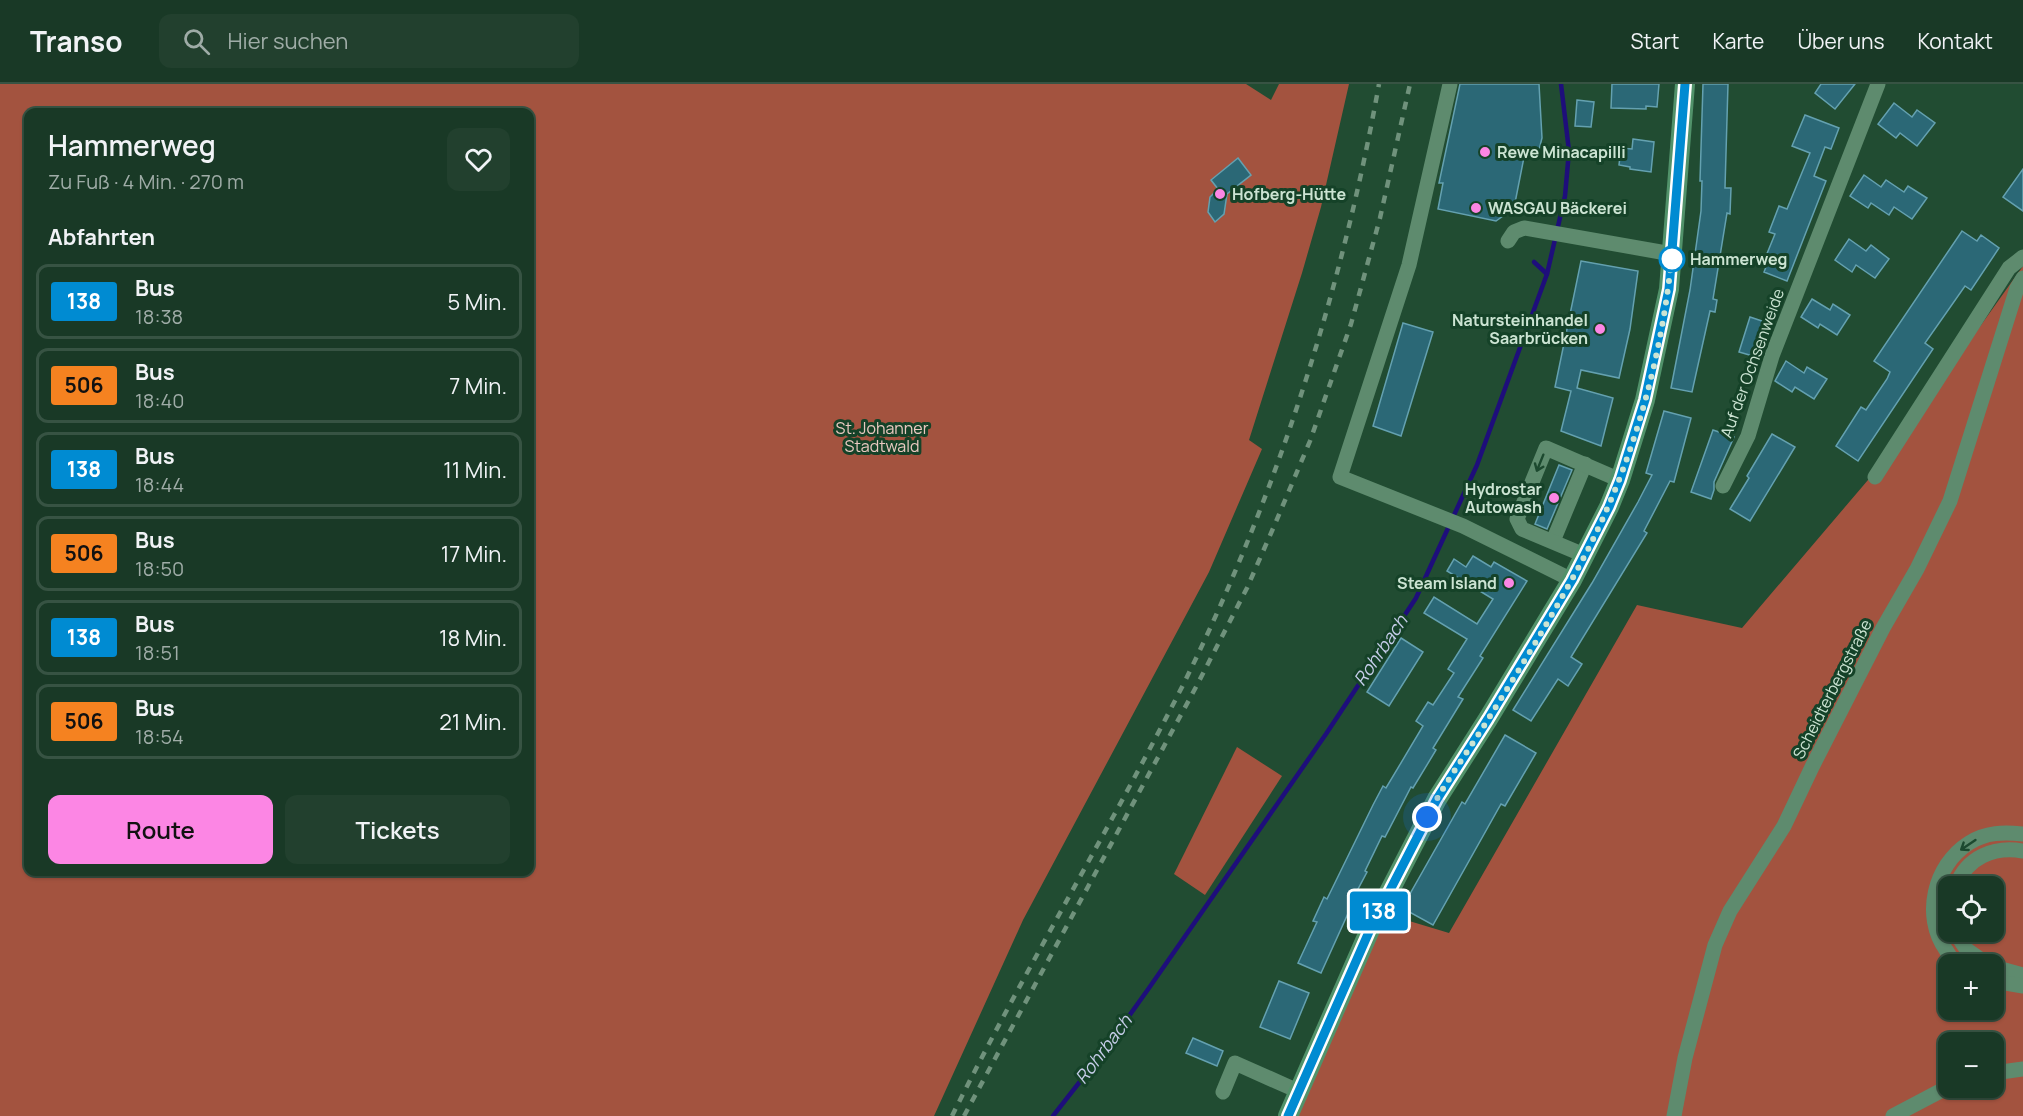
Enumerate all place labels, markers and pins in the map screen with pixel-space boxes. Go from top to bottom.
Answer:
place label: Rewe Minacapilli [1497,141,1626,163]
marker: Rewe Minacapilli [1478,145,1492,159]
place label: Hofberg-Hütte [1232,183,1347,205]
marker: Hofberg-Hütte [1213,187,1227,201]
place label: WASGAU Bäckerei [1488,197,1627,219]
marker: WASGAU Bäckerei [1469,201,1483,215]
marker: Hammerweg [1659,246,1685,272]
place label: Hammerweg [1690,248,1787,270]
place label: Natursteinhandel Saarbrücken [1452,309,1588,349]
marker: Natursteinhandel Saarbrücken [1593,322,1607,336]
place label: Hydrostar Autowash [1465,478,1542,518]
marker: Hydrostar Autowash [1547,491,1561,505]
place label: Steam Island [1397,572,1497,594]
marker: Steam Island [1502,576,1516,590]

